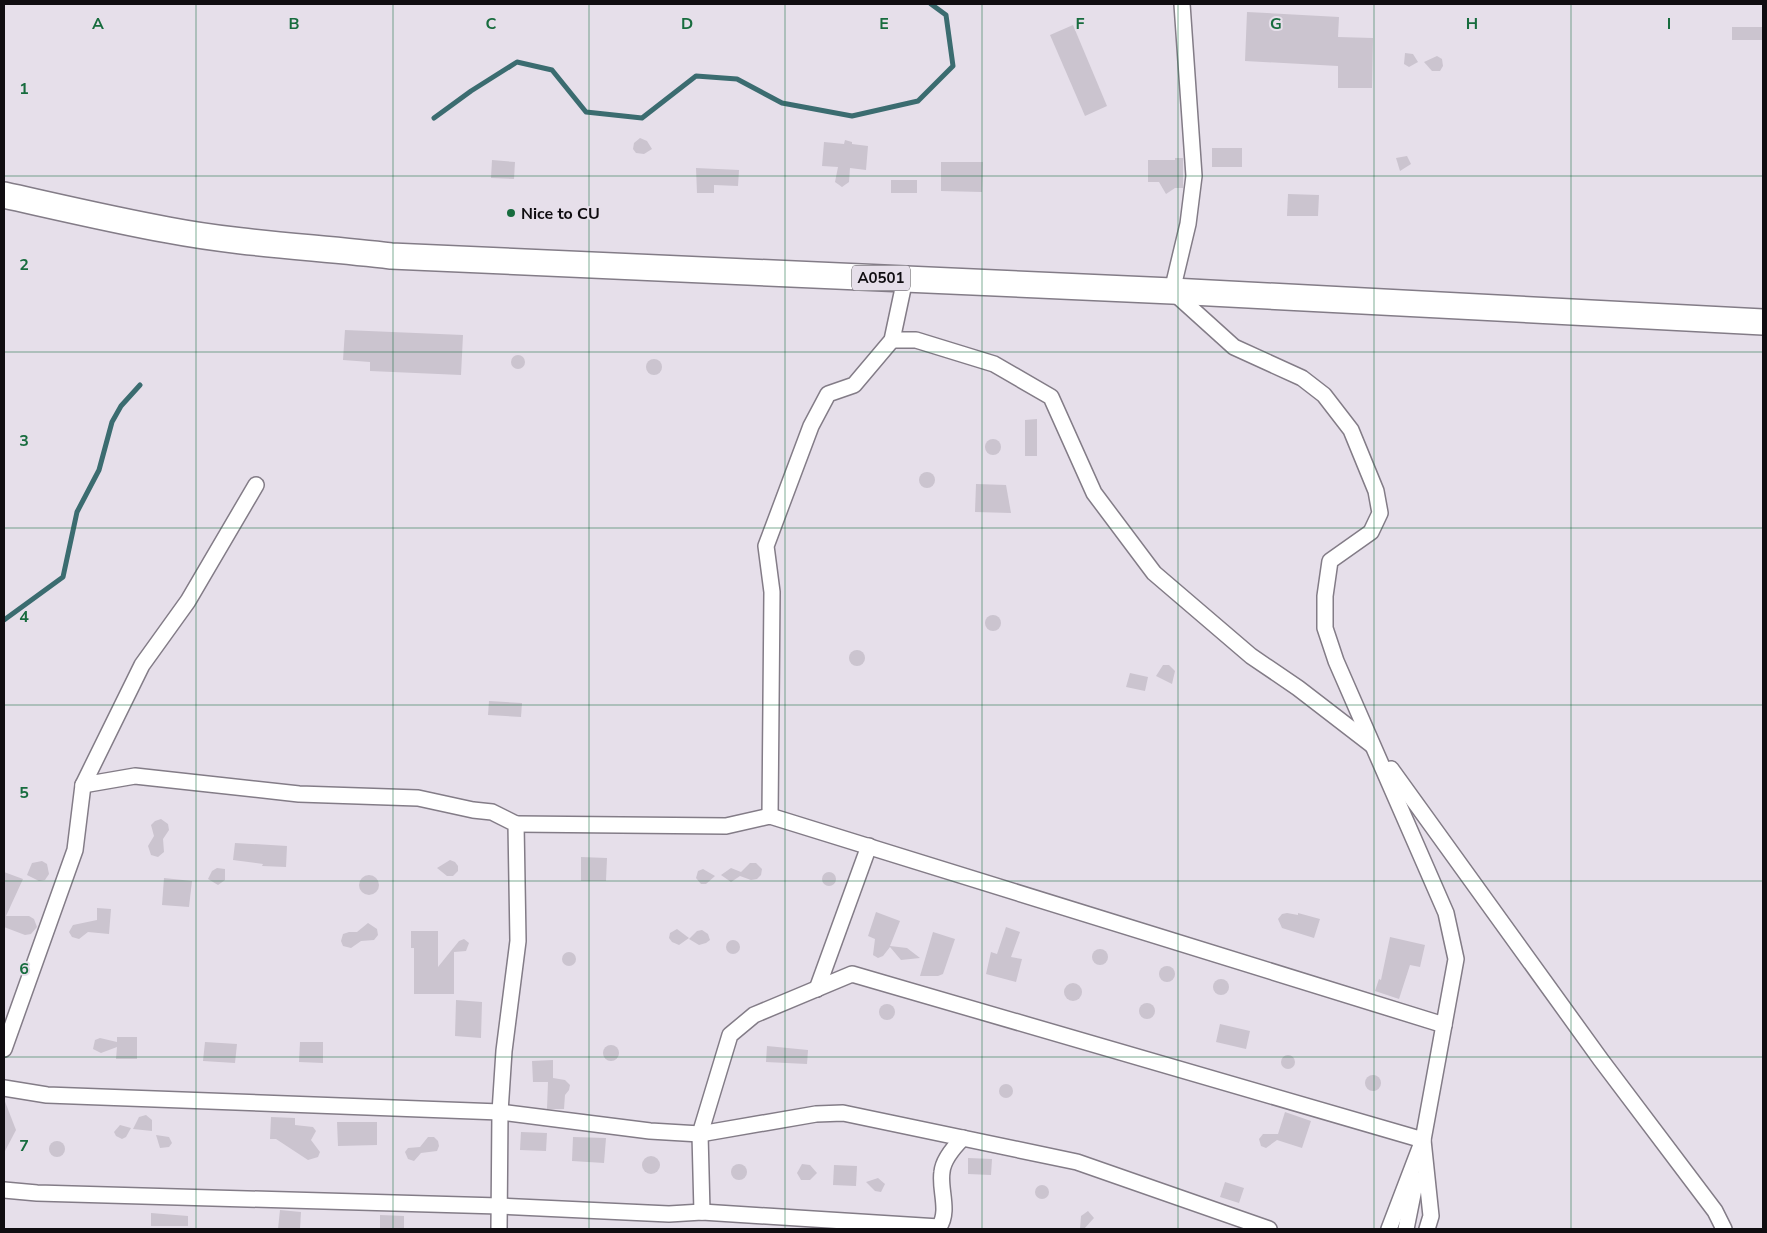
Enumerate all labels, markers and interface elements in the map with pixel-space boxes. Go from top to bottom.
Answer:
text: A [92,13,104,35]
text: B [288,13,300,35]
text: C [486,13,497,35]
text: D [681,13,693,35]
text: E [879,13,889,35]
text: F [1076,13,1085,35]
text: G [1270,13,1282,35]
text: H [1466,13,1478,35]
text: I [1667,13,1671,35]
text: 1 [19,78,29,100]
place label: Nice to CU [521,203,600,225]
marker: Nice to CU [505,207,517,219]
text: 2 [19,254,29,276]
road number: A0501 [852,266,910,290]
text: 3 [19,430,29,452]
text: 4 [19,606,29,628]
text: 5 [19,782,29,804]
text: 6 [19,958,29,980]
text: 7 [19,1135,29,1157]

